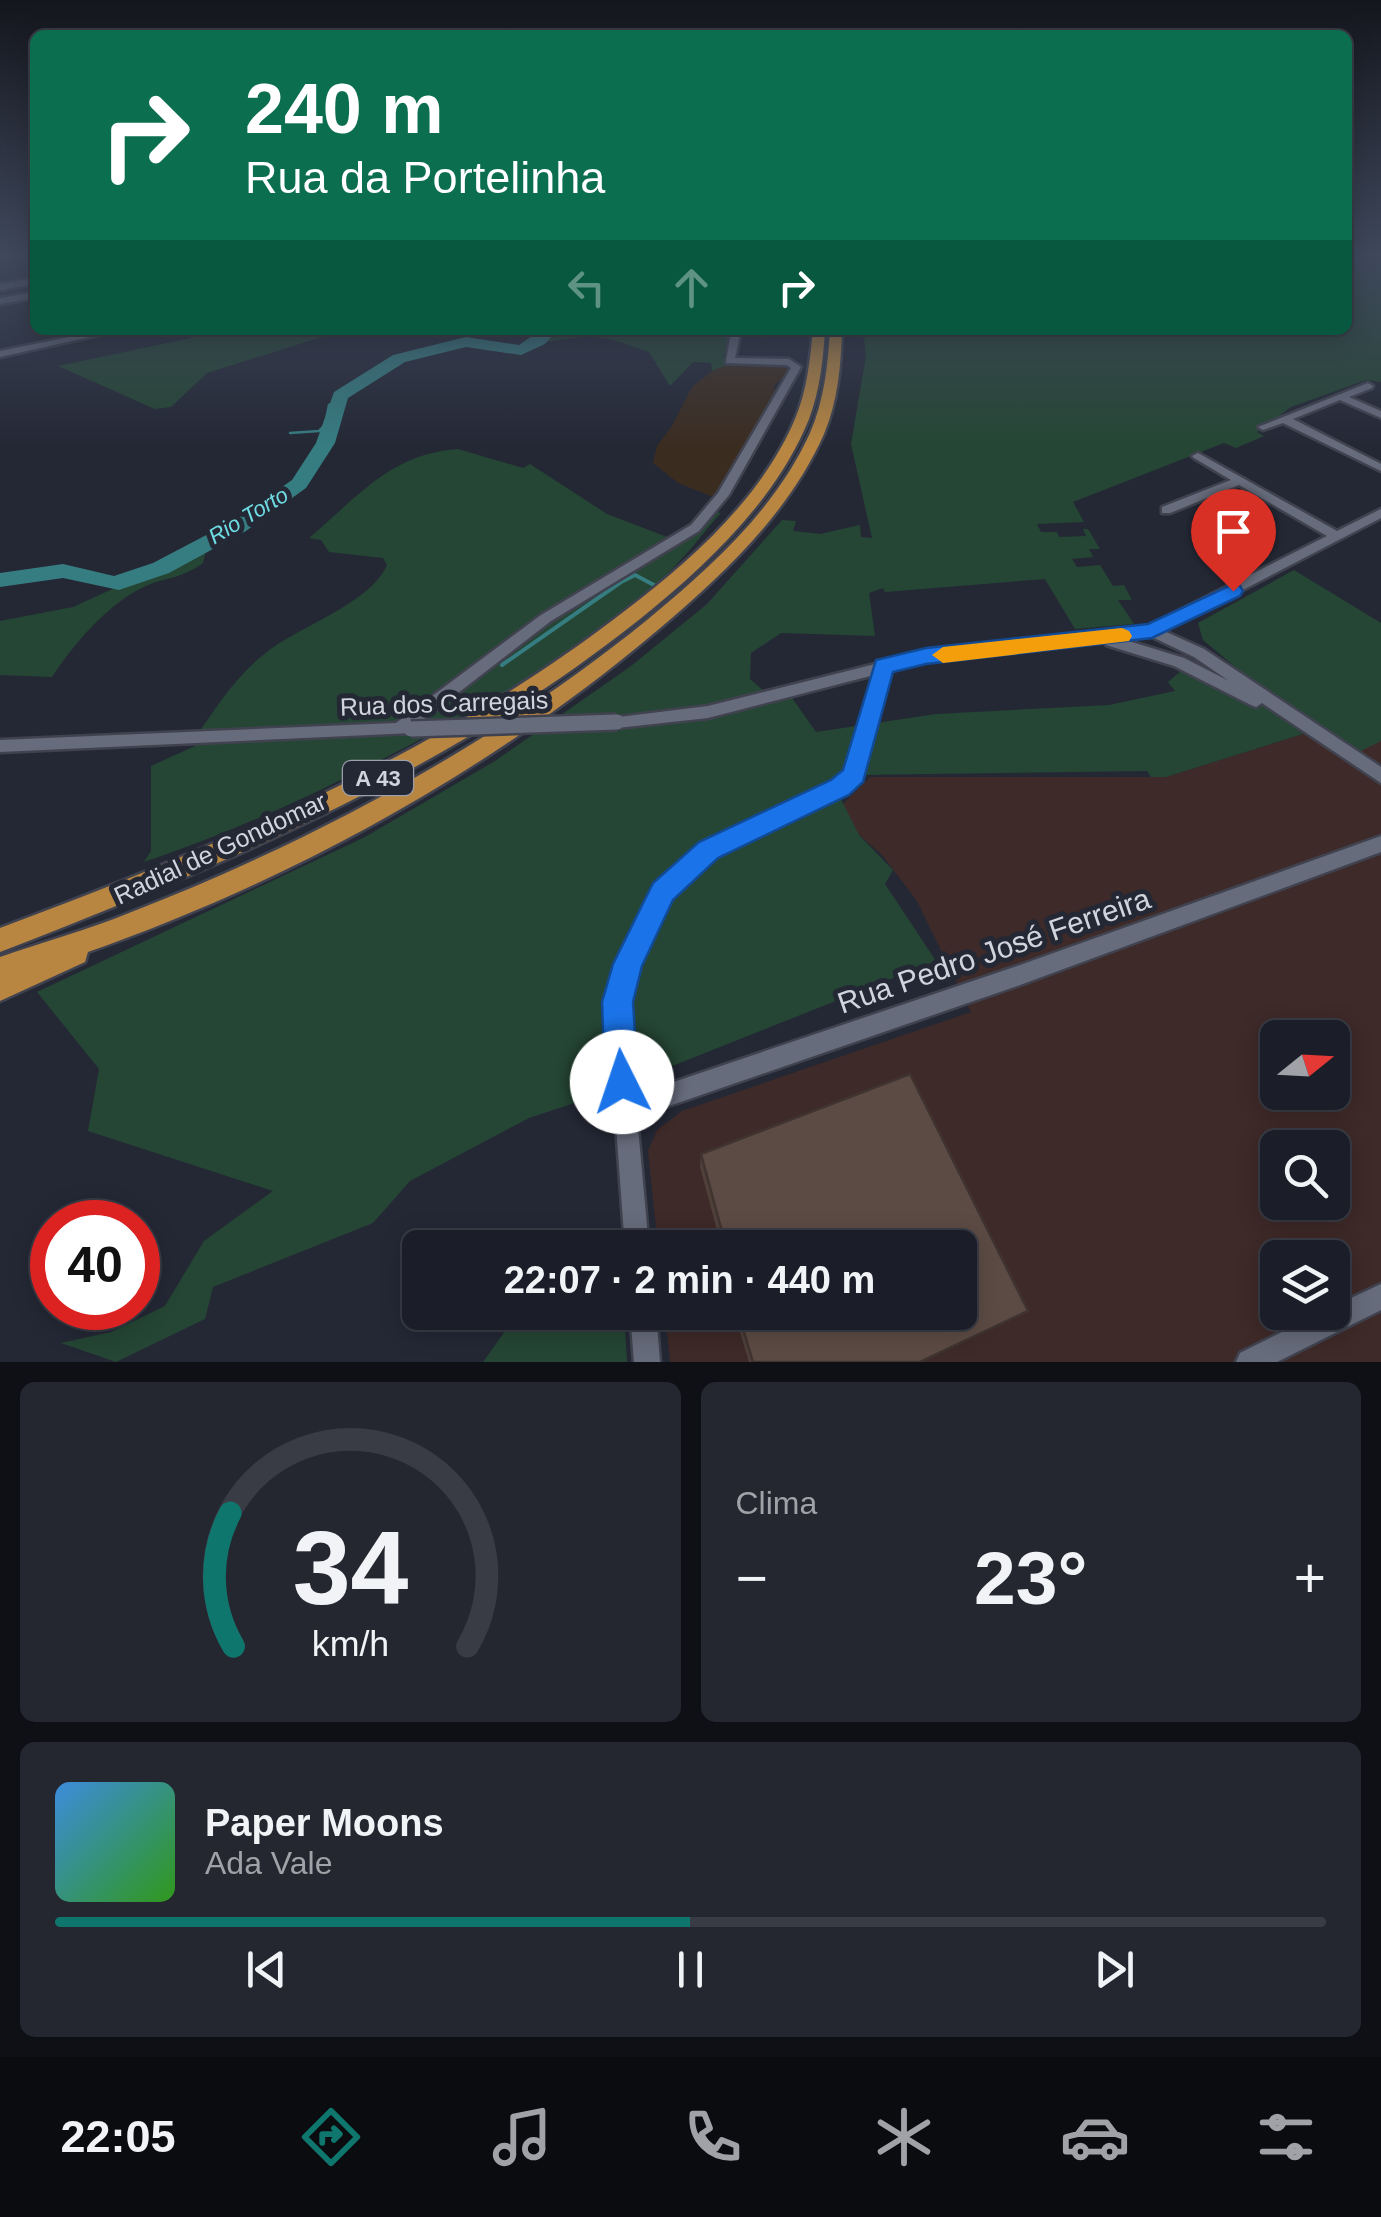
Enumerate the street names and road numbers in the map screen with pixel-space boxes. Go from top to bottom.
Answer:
street label: Rua dos Carregais [339,685,549,721]
road number: A 43 [343,761,413,795]
street label: Radial de Gondomar [110,787,330,909]
street label: Rua Pedro José Ferreira [833,881,1155,1020]

